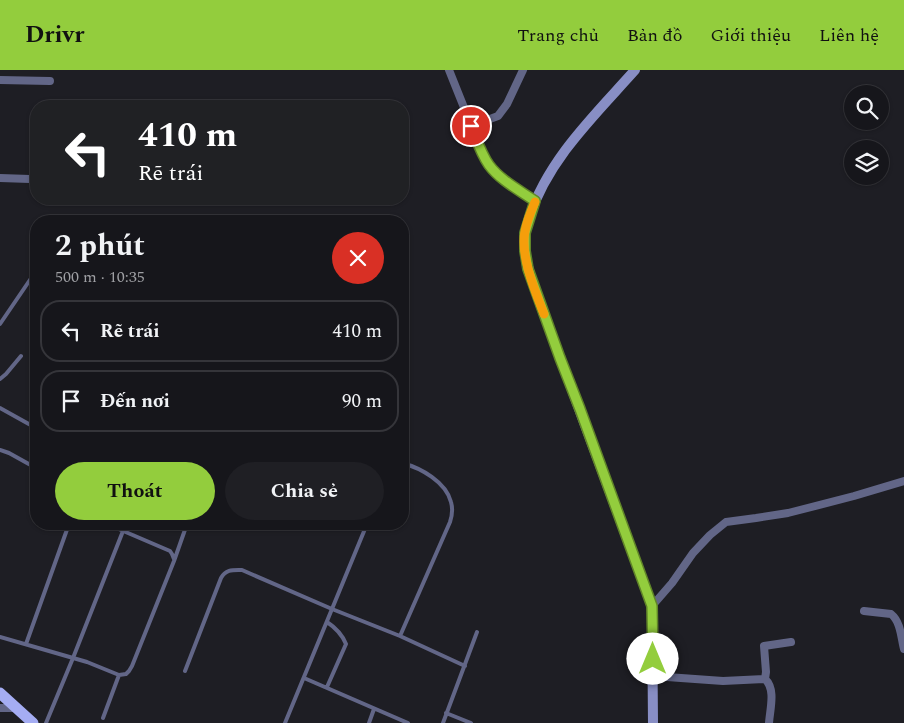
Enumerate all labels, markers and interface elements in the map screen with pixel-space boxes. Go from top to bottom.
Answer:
text: Drivr [25,17,84,53]
text: Trang chủ [517,22,599,49]
text: Bản đồ [627,22,683,49]
text: Giới thiệu [711,22,791,49]
text: Liên hệ [819,22,879,49]
map controls [844,85,889,185]
button: search [844,85,889,130]
pin [450,105,492,147]
text: 410 m [138,109,237,162]
icon: arrive [457,112,485,140]
icon: left [55,120,120,185]
button: layers [844,140,889,185]
text: Rẽ trái [138,157,203,190]
text: 2 phút [55,223,145,269]
button: close [332,232,384,284]
text: 500 m · 10:35 [55,265,145,289]
icon: left [57,317,85,345]
text: Rẽ trái [100,317,160,346]
text: 410 m [332,317,382,346]
icon: arrive [57,387,85,415]
text: Đến nơi [100,387,170,416]
text: 90 m [342,387,382,416]
button: Thoát [55,462,215,520]
button: Chia sẻ [225,462,384,520]
position arrow [626,632,678,684]

